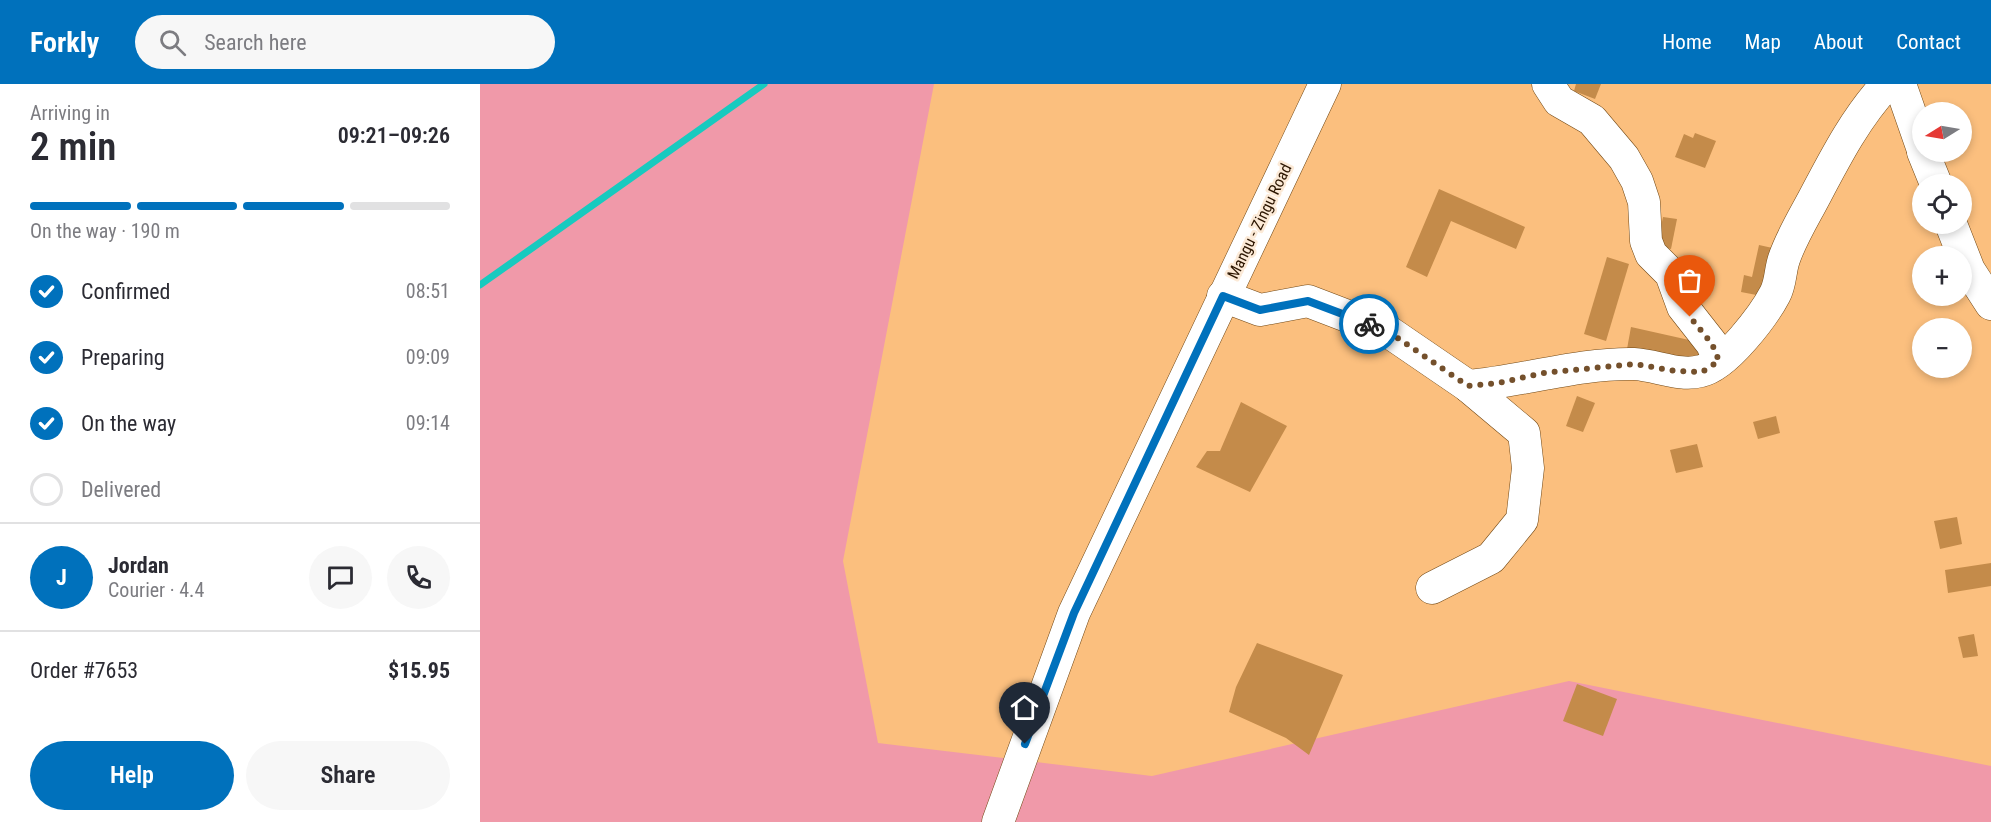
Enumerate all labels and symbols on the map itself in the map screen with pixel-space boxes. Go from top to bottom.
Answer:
north arrow [1912,102,1972,162]
street label: Mangu - Zingu Road [1223,161,1296,282]
pin [1664,255,1715,317]
courier [1339,294,1399,354]
pin [999,682,1050,744]

